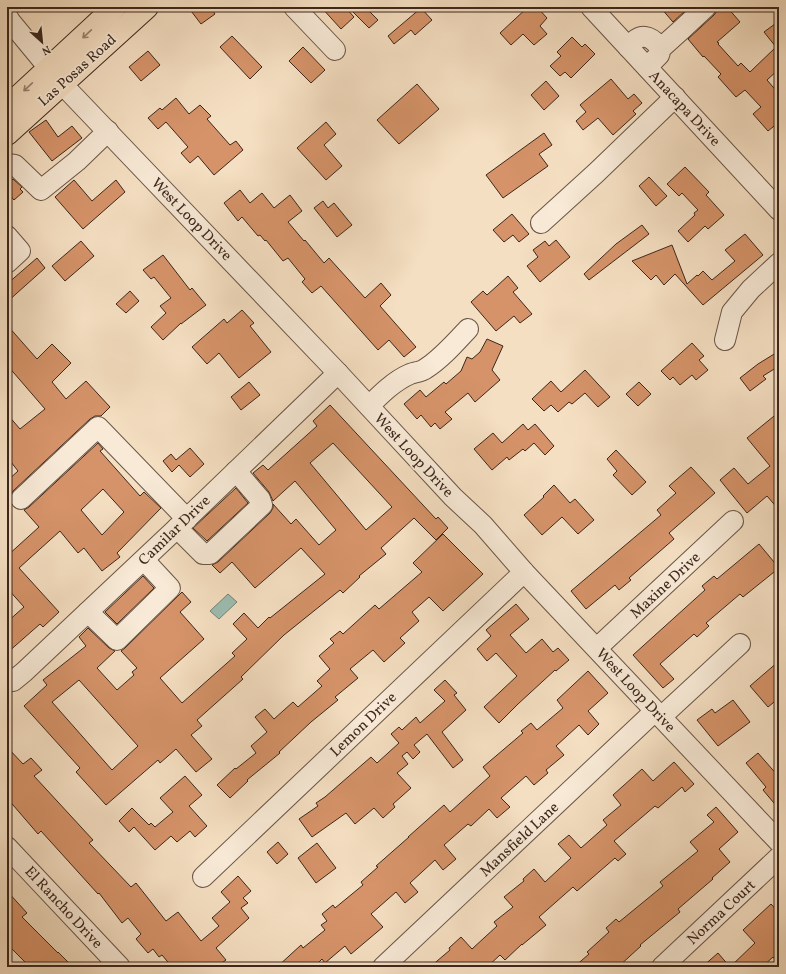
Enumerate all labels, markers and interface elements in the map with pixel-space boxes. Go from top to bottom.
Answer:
north arrow [22,22,62,62]
one-way arrow [82,29,92,38]
street label: Las Posas Road [34,30,122,112]
text: N [39,41,53,58]
street label: Anacapa Drive [643,66,725,152]
one-way arrow [23,82,33,92]
street label: West Loop Drive [146,174,236,266]
street label: West Loop Drive [368,409,457,503]
street label: Camilar Drive [134,491,216,571]
street label: Maxine Drive [626,548,706,624]
street label: West Loop Drive [590,644,679,738]
street label: Lemon Drive [326,688,402,762]
street label: Mansfield Lane [476,798,564,882]
street label: El Rancho Drive [19,862,107,954]
street label: Norma Court [683,876,761,950]

